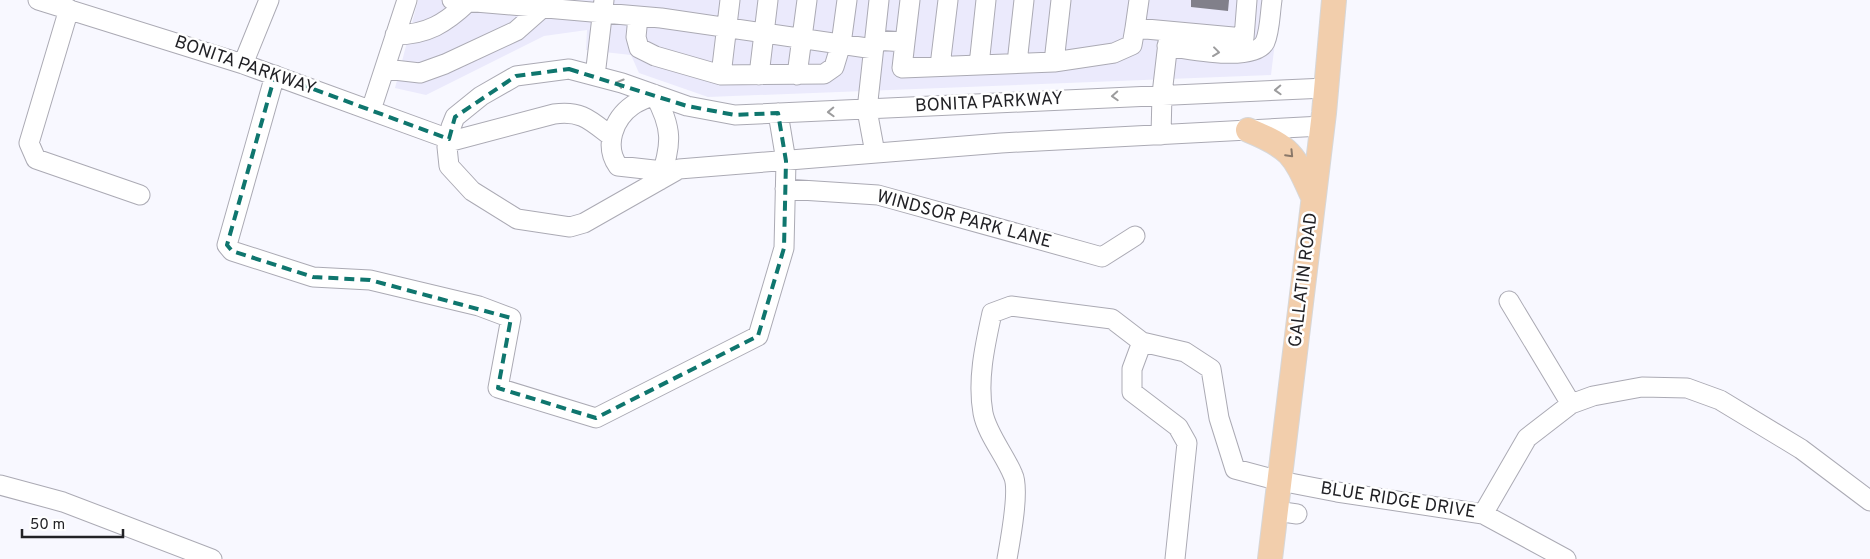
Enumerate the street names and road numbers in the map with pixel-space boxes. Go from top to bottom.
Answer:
street label: BONITA PARKWAY [171,31,319,101]
street label: BONITA PARKWAY [914,88,1064,118]
street label: WINDSOR PARK LANE [874,186,1054,254]
street label: GALLATIN ROAD [1284,211,1324,349]
street label: BLUE RIDGE DRIVE [1319,477,1477,525]

